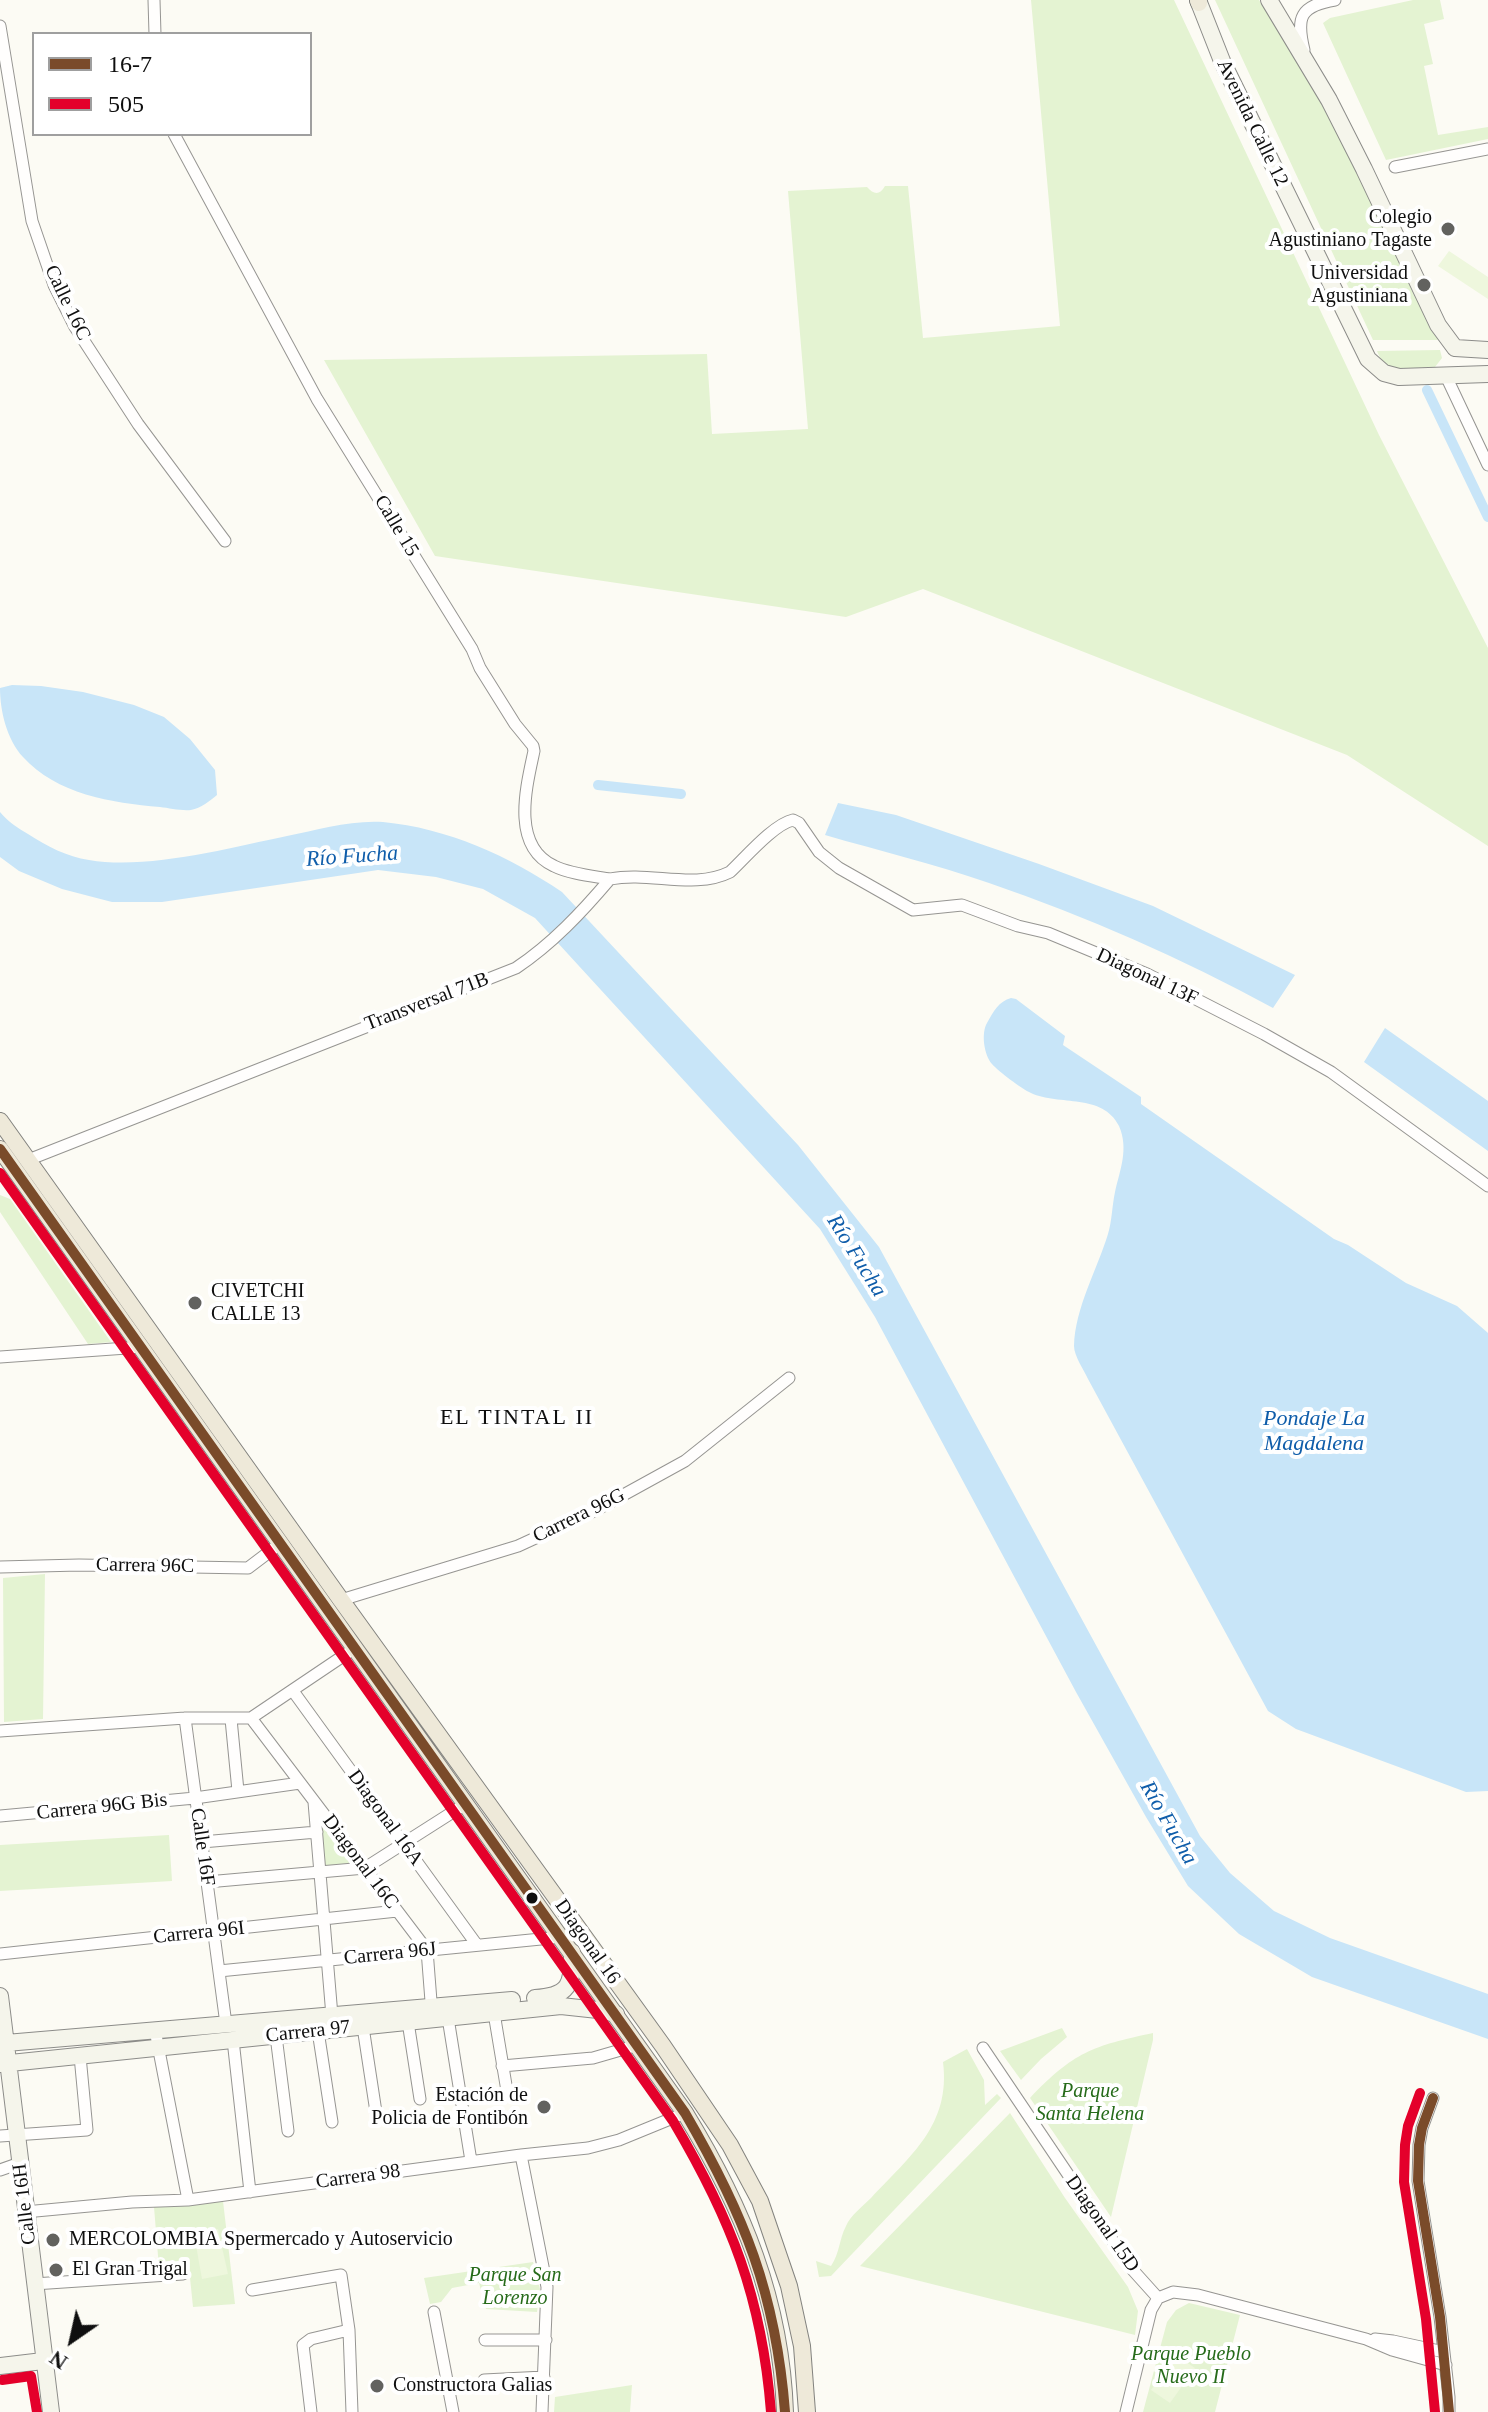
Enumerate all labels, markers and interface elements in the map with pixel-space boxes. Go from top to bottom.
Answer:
legend [32,32,312,136]
text: 16-7 [108,51,152,77]
street label: Avenida Calle 12 [1211,56,1293,190]
text: 505 [108,91,144,117]
place label: Colegio Agustiniano Tagaste [1268,206,1432,253]
marker: Colegio Agustiniano Tagaste [1439,220,1457,238]
street label: Calle 16C [39,262,95,344]
place label: Universidad Agustiniana [1310,262,1408,309]
marker: Universidad Agustiniana [1415,276,1433,294]
street label: Calle 15 [368,491,424,561]
water label: Río Fucha [305,841,399,873]
street label: Diagonal 13F [1092,943,1202,1011]
street label: Transversal 71B [362,967,492,1037]
water label: Río Fucha [820,1210,892,1302]
place label: CIVETCHI CALLE 13 [211,1280,304,1327]
marker: CIVETCHI CALLE 13 [186,1294,204,1312]
district label: EL TINTAL II [440,1405,594,1431]
water label: Pondaje La Magdalena [1263,1406,1365,1458]
street label: Carrera 96G [529,1483,629,1549]
street label: Carrera 96C [96,1553,194,1579]
street label: Diagonal 16A [342,1765,428,1871]
water label: Río Fucha [1134,1776,1202,1870]
street label: Carrera 96G Bis [36,1788,168,1826]
street label: Calle 16F [185,1807,219,1887]
street label: Diagonal 16C [317,1810,403,1914]
unlabelled marker [524,1890,540,1906]
street label: Diagonal 16 [549,1895,625,1989]
street label: Carrera 96I [152,1916,246,1950]
street label: Carrera 96J [343,1937,437,1971]
street label: Carrera 97 [265,2016,351,2048]
park label: Parque Santa Helena [1036,2080,1144,2127]
place label: Estación de Policia de Fontibón [371,2084,528,2131]
marker: Estación de Policia de Fontibón [535,2098,553,2116]
street label: Carrera 98 [314,2159,402,2195]
street label: Calle 16H [8,2162,42,2246]
street label: Diagonal 15D [1060,2171,1144,2277]
place label: MERCOLOMBIA Spermercado y Autoservicio [69,2228,453,2252]
marker: MERCOLOMBIA Spermercado y Autoservicio [44,2231,62,2249]
place label: El Gran Trigal [72,2258,188,2282]
marker: El Gran Trigal [47,2261,65,2279]
park label: Parque San Lorenzo [468,2264,562,2311]
north arrow [32,2300,112,2380]
park label: Parque Pueblo Nuevo II [1131,2343,1251,2390]
text: N [45,2346,72,2375]
place label: Constructora Galias [393,2374,552,2398]
marker: Constructora Galias [368,2377,386,2395]

